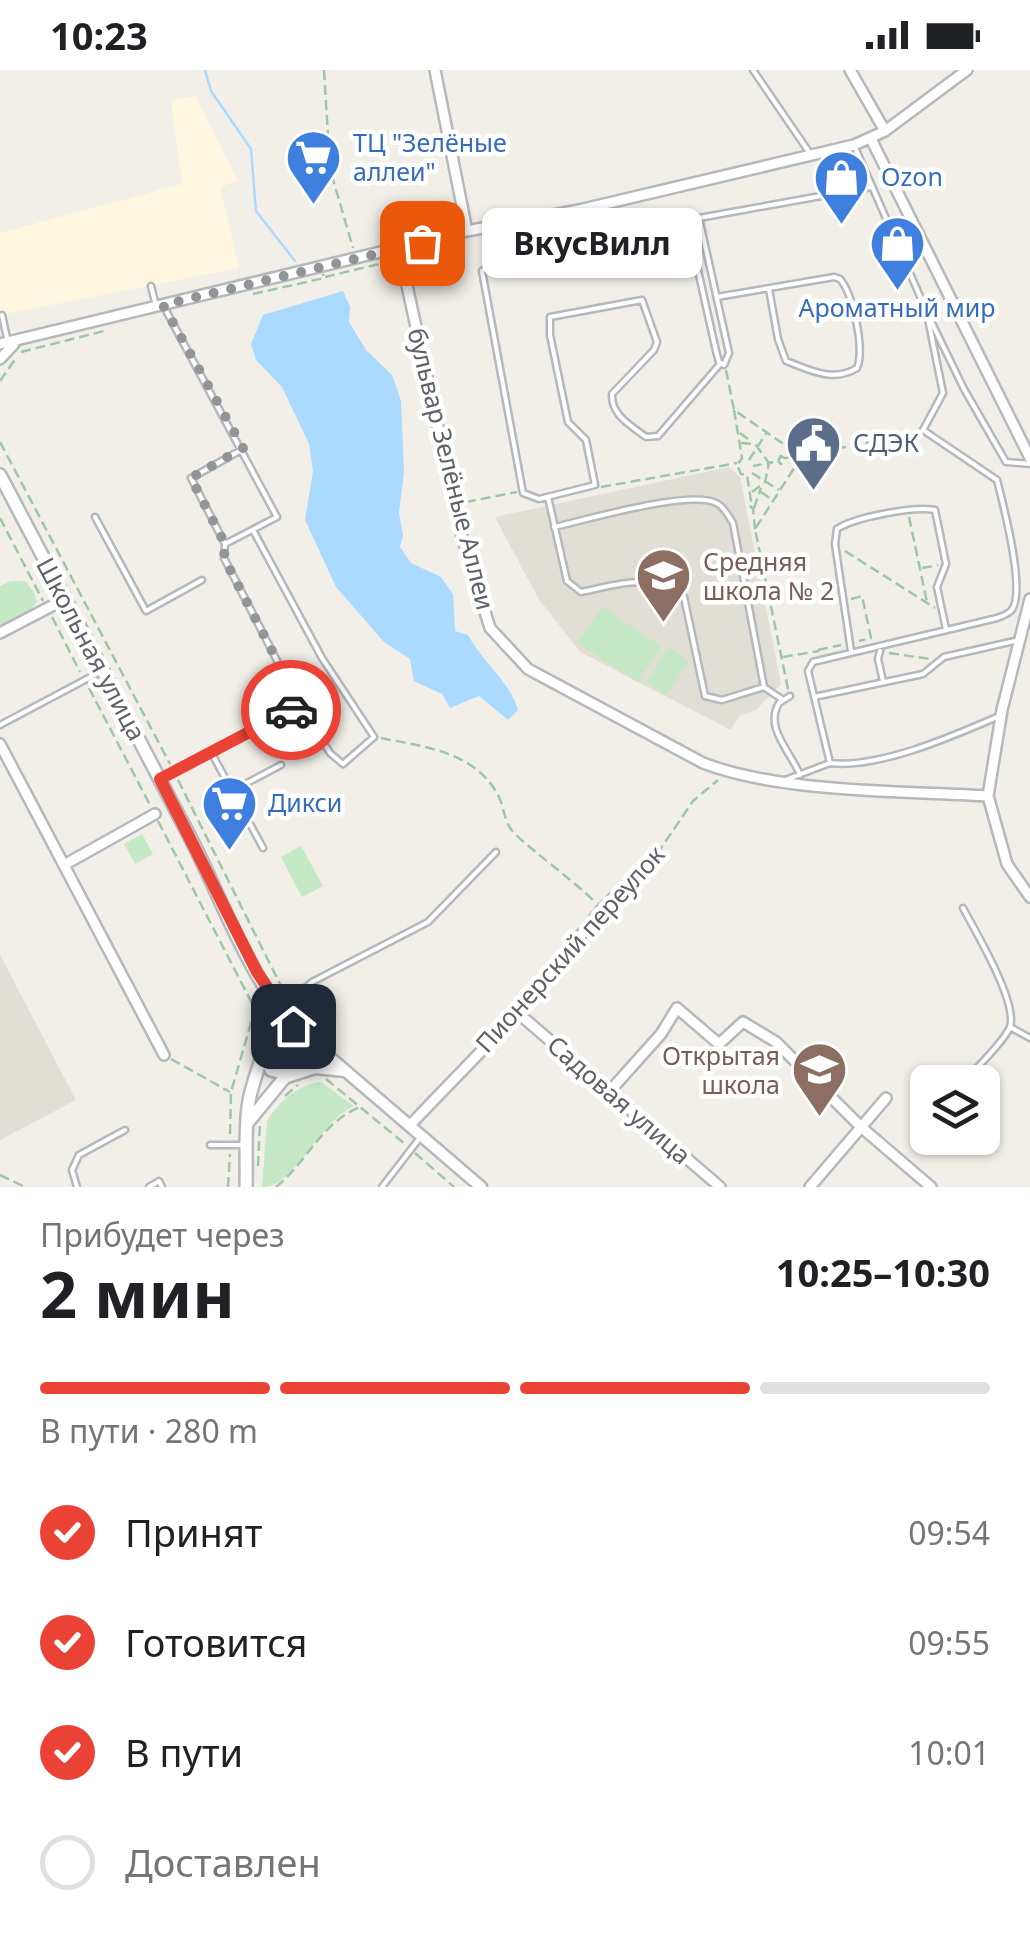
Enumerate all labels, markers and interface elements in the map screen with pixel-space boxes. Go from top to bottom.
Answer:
text: 10:23 [50,9,148,61]
place label: ТЦ "Зелёные аллеи" [353,125,507,188]
supermarket icon: ТЦ "Зелёные аллеи" [284,127,344,206]
shop icon: Ozon [812,147,872,226]
place label: Ozon [881,159,943,193]
pin [380,201,465,286]
callout: ВкусВилл [482,208,702,278]
shop icon: Ароматный мир [867,213,927,292]
icon: bag [395,216,450,271]
text: ВкусВилл [513,221,671,264]
place label: Ароматный мир [799,290,995,324]
street label: бульвар Зелёные Аллеи [400,324,503,613]
public building icon: СДЭК [784,413,844,492]
place label: СДЭК [853,425,919,459]
place label: Средняя школа № 2 [703,544,834,607]
school or university icon: Средняя школа № 2 [634,546,694,625]
street label: Школьная улица [29,551,155,746]
courier [241,660,341,760]
icon: car [264,683,319,738]
supermarket icon: Дикси [199,773,259,852]
place label: Дикси [268,785,342,819]
street label: Пионерский переулок [467,837,672,1059]
pin [251,984,336,1069]
icon: home [266,999,321,1054]
street label: Садовая улица [541,1027,699,1171]
place label: Открытая школа [662,1038,780,1101]
school or university icon: Открытая школа [789,1040,849,1119]
map controls [910,1065,1000,1155]
button: layers [910,1065,1000,1155]
text: Прибудет через [40,1213,285,1256]
text: 10:25–10:30 [776,1246,990,1298]
text: 2 мин [40,1249,235,1337]
text: В пути · 280 m [40,1409,258,1452]
icon: check [40,1505,95,1560]
text: Принят [125,1506,262,1558]
text: 09:54 [908,1511,990,1554]
icon: check [40,1615,95,1670]
text: Готовится [125,1616,307,1668]
text: 09:55 [908,1621,990,1664]
icon: check [40,1725,95,1780]
text: В пути [125,1726,243,1778]
text: 10:01 [908,1731,990,1774]
text: Доставлен [125,1836,321,1888]

